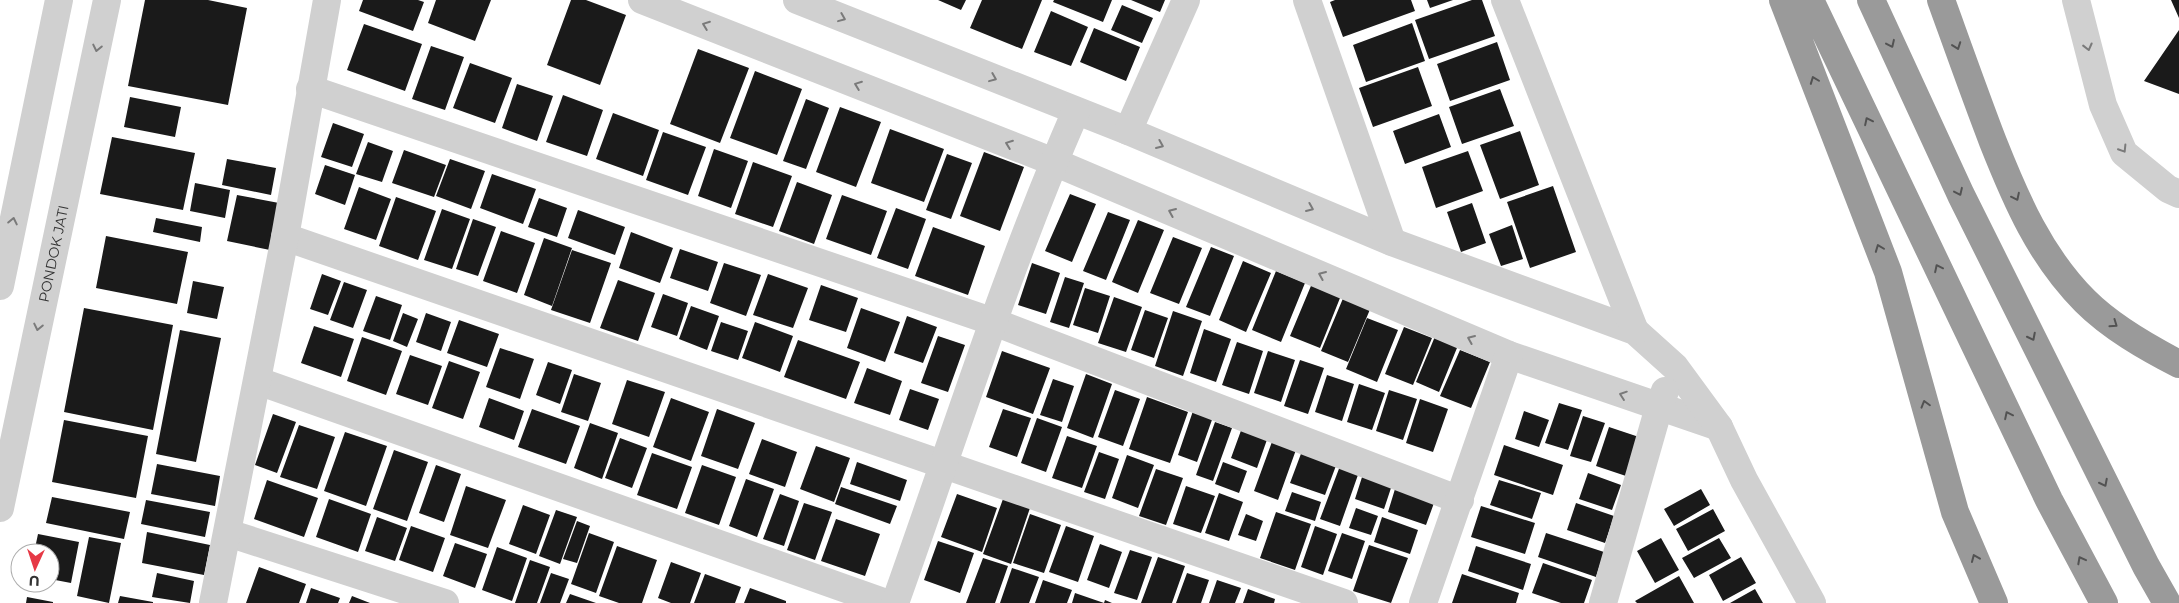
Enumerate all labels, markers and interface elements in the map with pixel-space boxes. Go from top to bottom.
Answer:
one-way arrow [837,12,846,22]
one-way arrow [702,21,711,32]
one-way arrow [1885,39,1895,48]
one-way arrow [1951,41,1961,50]
one-way arrow [92,43,103,52]
one-way arrow [2082,43,2093,52]
one-way arrow [988,72,997,82]
one-way arrow [1810,76,1820,85]
one-way arrow [854,80,862,90]
one-way arrow [1864,118,1874,127]
one-way arrow [1155,138,1164,149]
one-way arrow [1005,140,1014,150]
one-way arrow [2117,144,2127,153]
one-way arrow [1953,187,1964,196]
one-way arrow [2010,192,2020,201]
one-way arrow [1305,201,1314,212]
street label: PONDOK JATI [35,203,73,304]
one-way arrow [1168,207,1177,218]
one-way arrow [8,217,18,225]
one-way arrow [1875,244,1885,253]
one-way arrow [1934,264,1944,273]
one-way arrow [1318,271,1327,282]
one-way arrow [2108,318,2118,327]
one-way arrow [33,322,44,331]
one-way arrow [2026,332,2036,341]
one-way arrow [1467,334,1476,345]
one-way arrow [1620,391,1628,401]
one-way arrow [1920,399,1931,408]
one-way arrow [2004,411,2014,420]
one-way arrow [2098,477,2108,486]
north arrow [10,543,60,593]
one-way arrow [1970,554,1981,563]
one-way arrow [2077,556,2087,565]
text: U [28,572,40,590]

